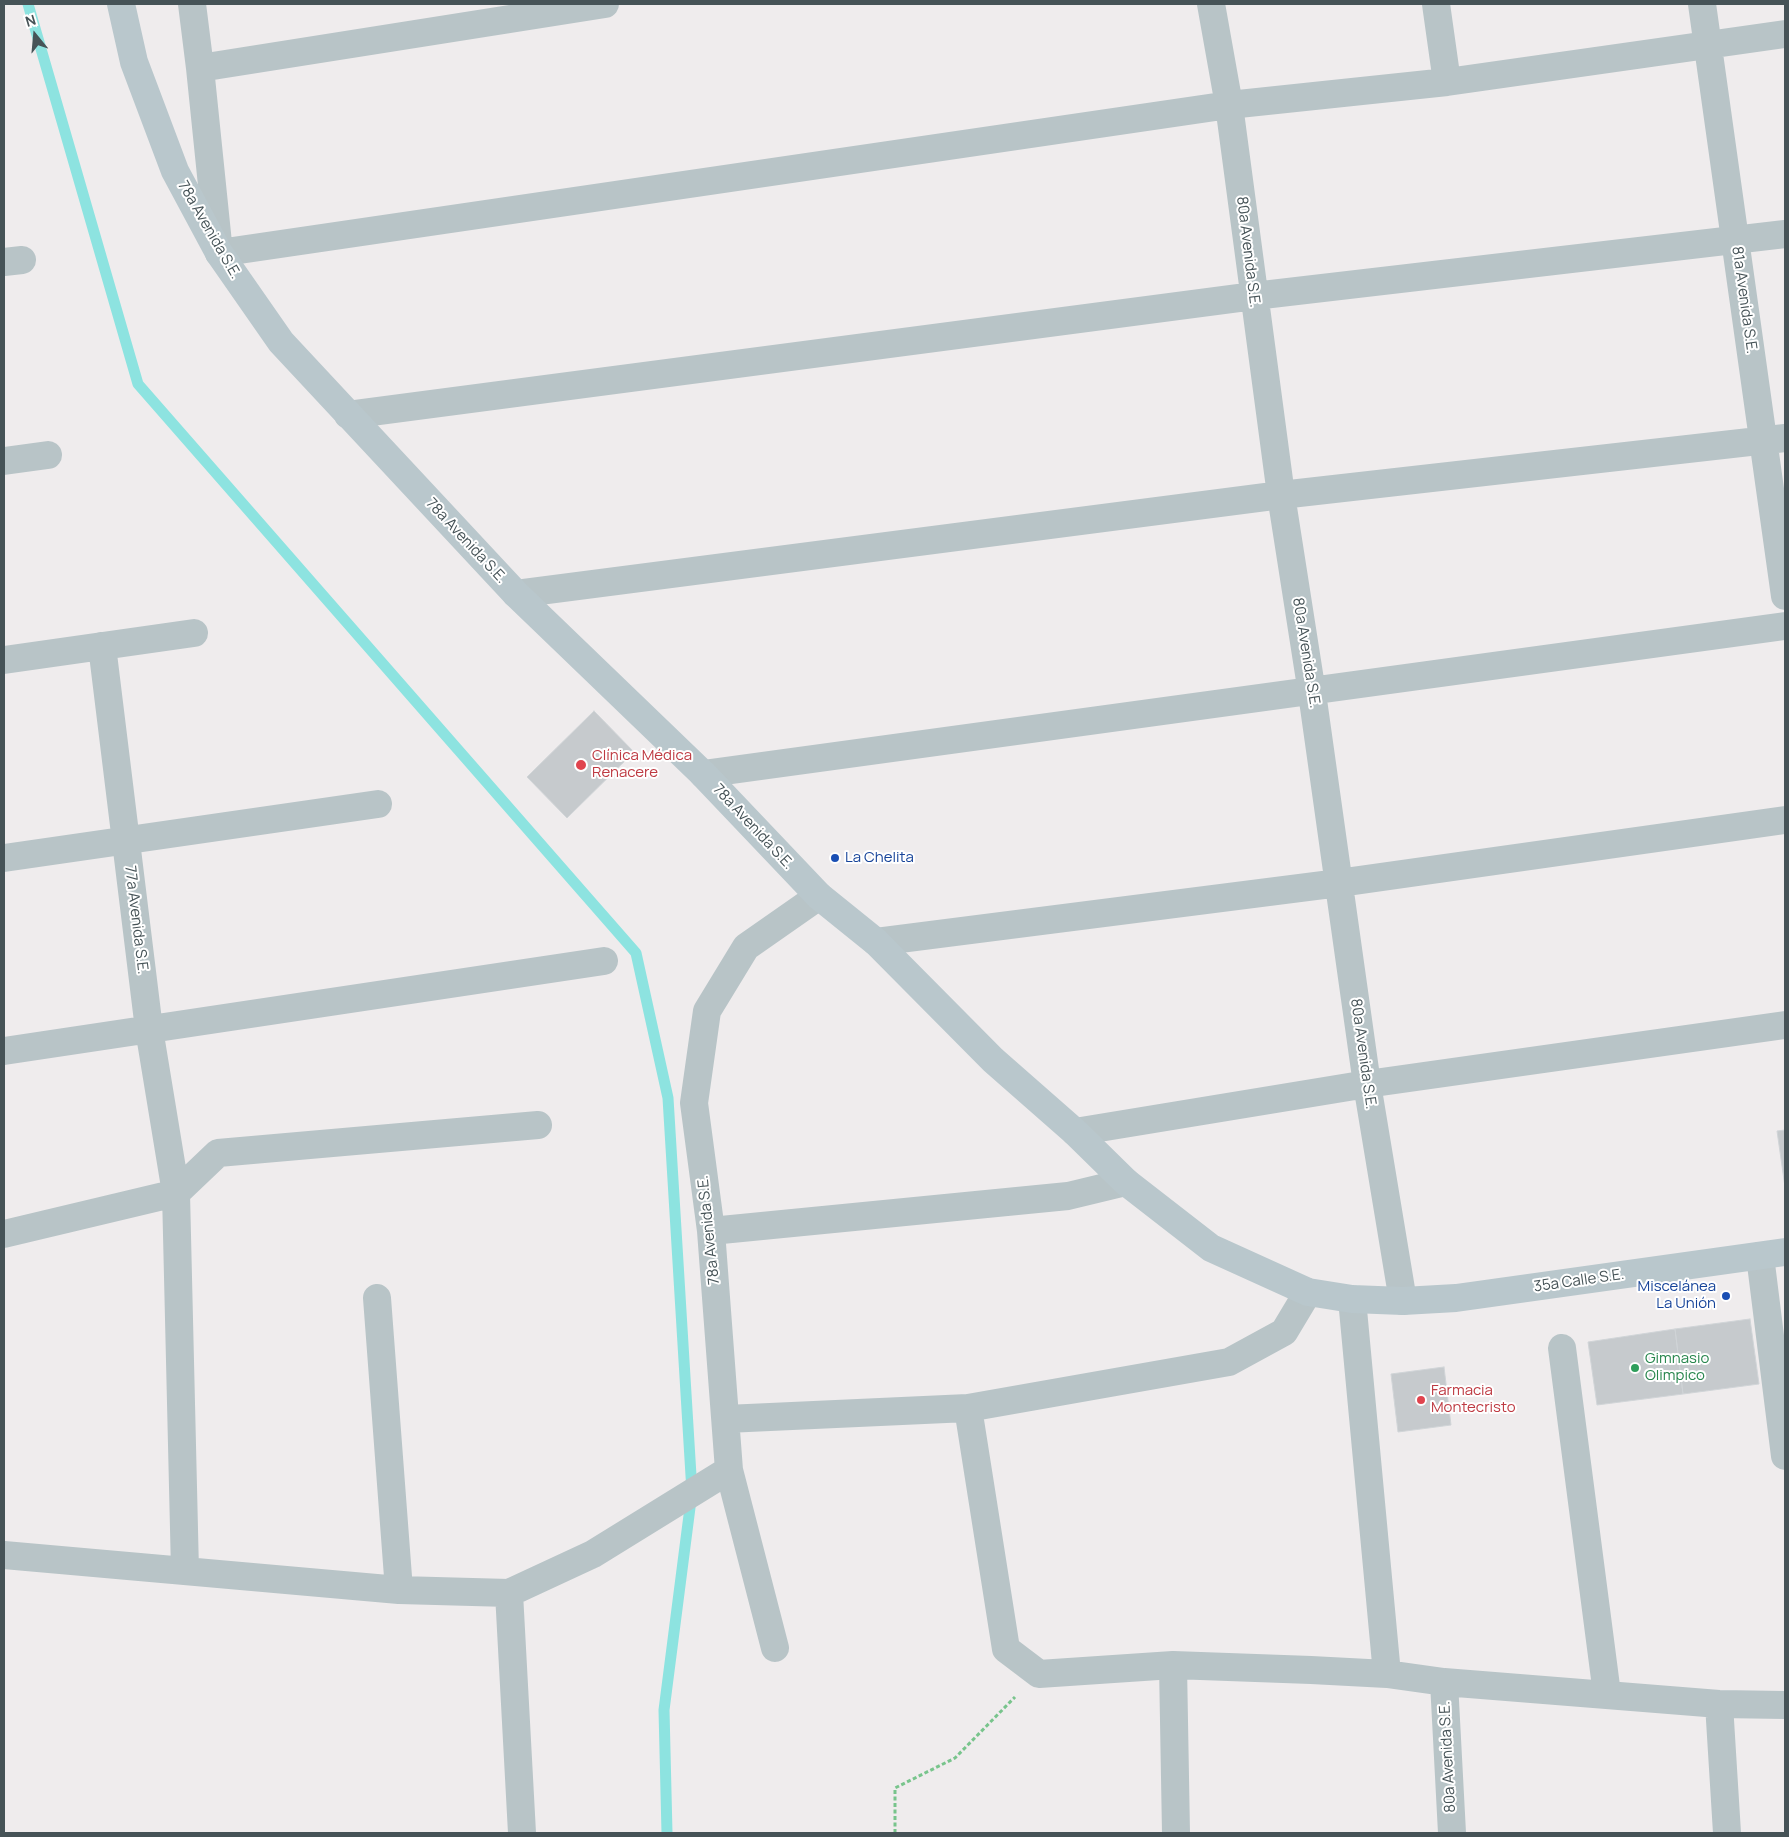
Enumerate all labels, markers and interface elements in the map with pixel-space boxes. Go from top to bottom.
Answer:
north arrow [10,10,60,60]
text: N [23,10,38,31]
street label: 78a Avenida S.E. [174,178,244,282]
street label: 80a Avenida S.E. [1232,196,1264,308]
street label: 81a Avenida S.E. [1728,245,1760,355]
street label: 78a Avenida S.E. [422,495,510,587]
street label: 80a Avenida S.E. [1288,596,1324,710]
place label: Clínica Médica Renacere [592,747,692,782]
marker: Clínica Médica Renacere [574,758,588,772]
street label: 78a Avenida S.E. [709,781,797,873]
place label: La Chelita [845,849,914,867]
marker: La Chelita [829,852,841,864]
street label: 77a Avenida S.E. [120,865,152,975]
street label: 80a Avenida S.E. [1346,997,1380,1111]
street label: 78a Avenida S.E. [694,1174,724,1286]
street label: 35a Calle S.E. [1533,1266,1625,1296]
place label: Miscelánea La Unión [1638,1278,1716,1313]
marker: Miscelánea La Unión [1720,1290,1732,1302]
place label: Gimnasio Olimpico [1645,1350,1709,1385]
marker: Gimnasio Olimpico [1629,1362,1641,1374]
place label: Farmacia Montecristo [1431,1382,1516,1417]
marker: Farmacia Montecristo [1415,1394,1427,1406]
street label: 80a Avenida S.E. [1436,1701,1460,1813]

